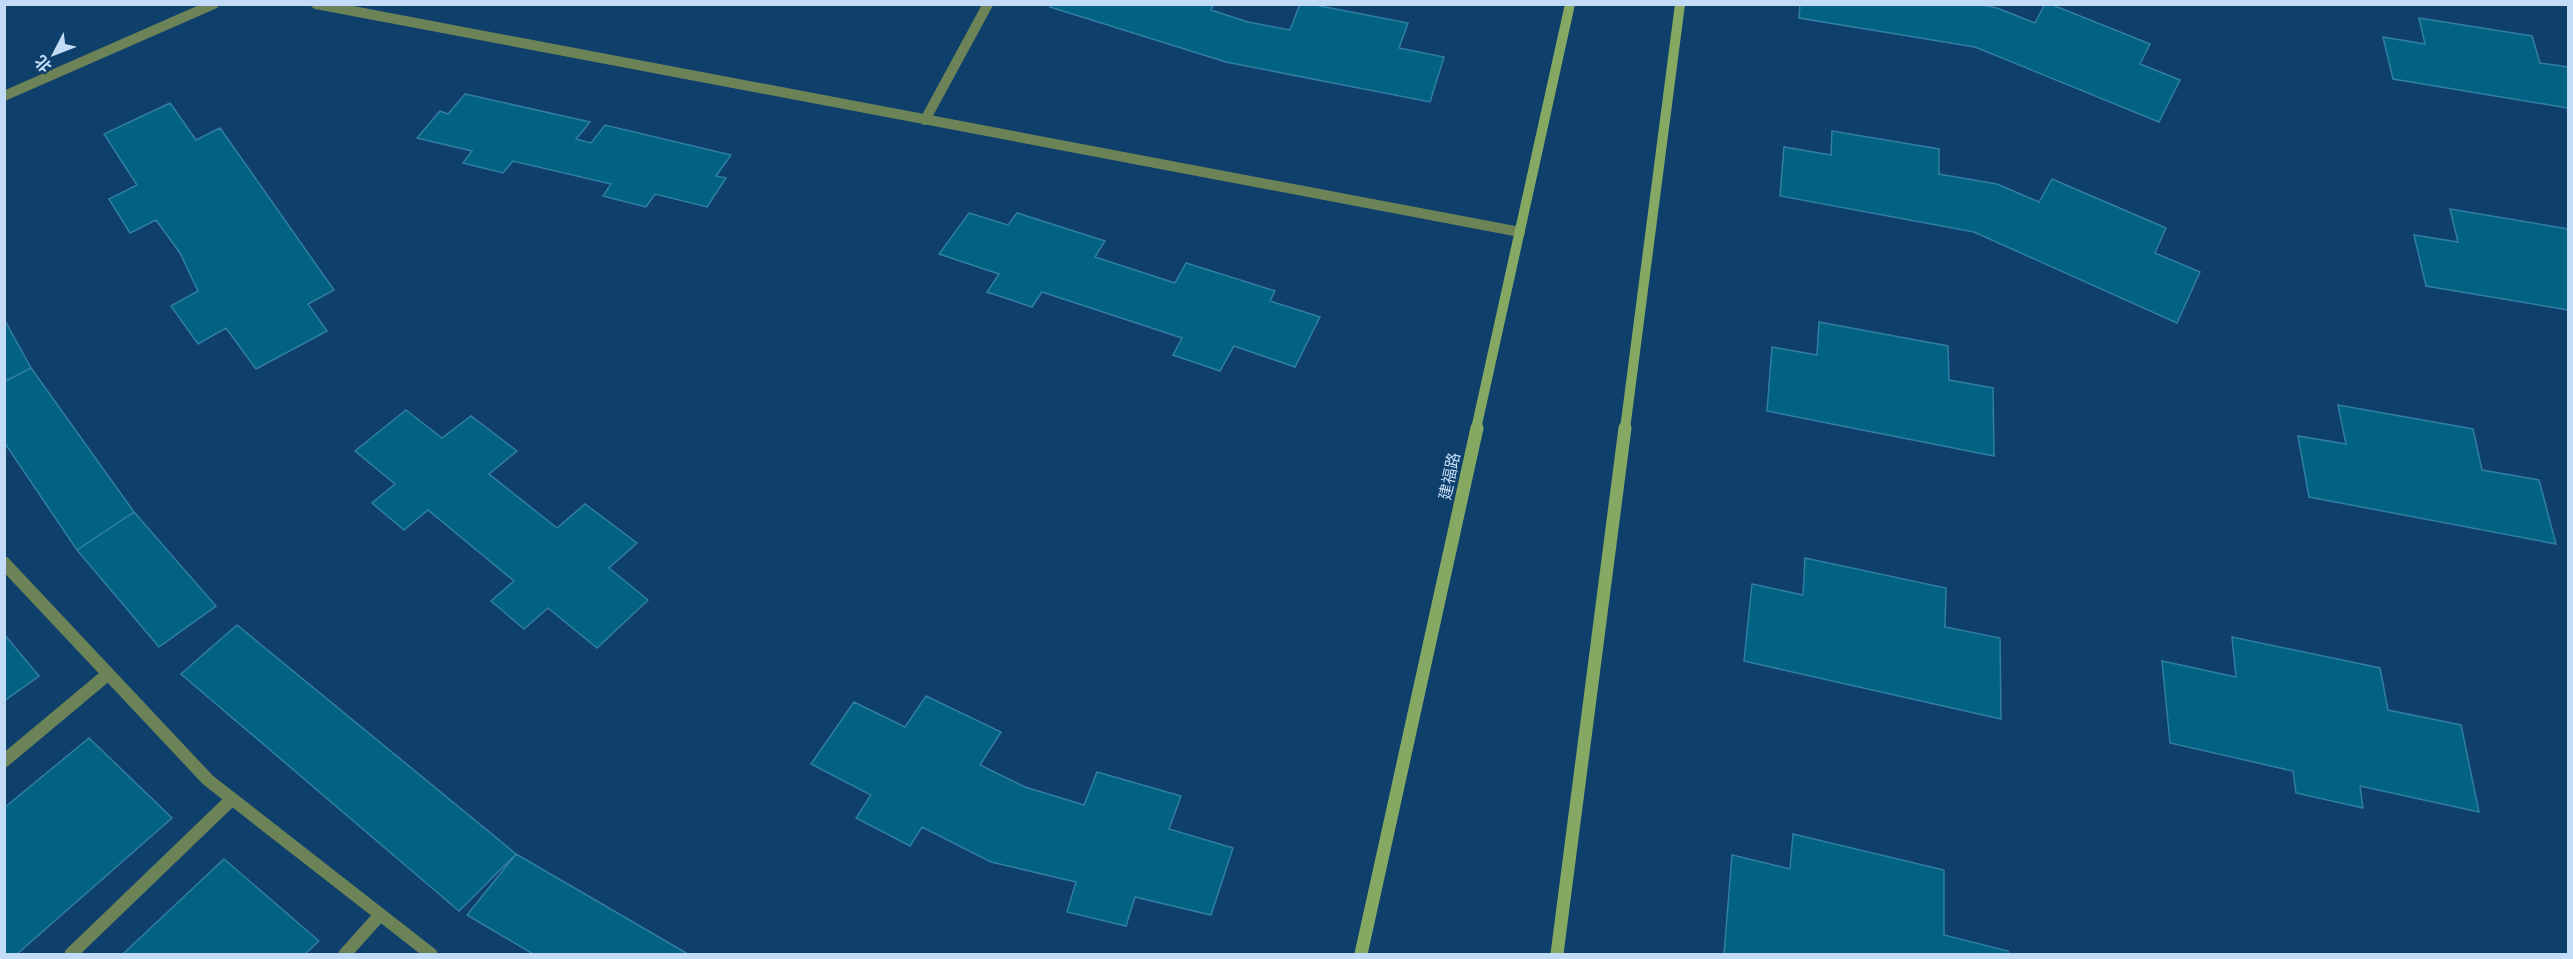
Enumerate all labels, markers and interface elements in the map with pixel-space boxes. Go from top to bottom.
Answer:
north arrow [24,24,84,84]
text: 北 [30,51,56,77]
street label: 建福路 [1434,450,1464,502]

